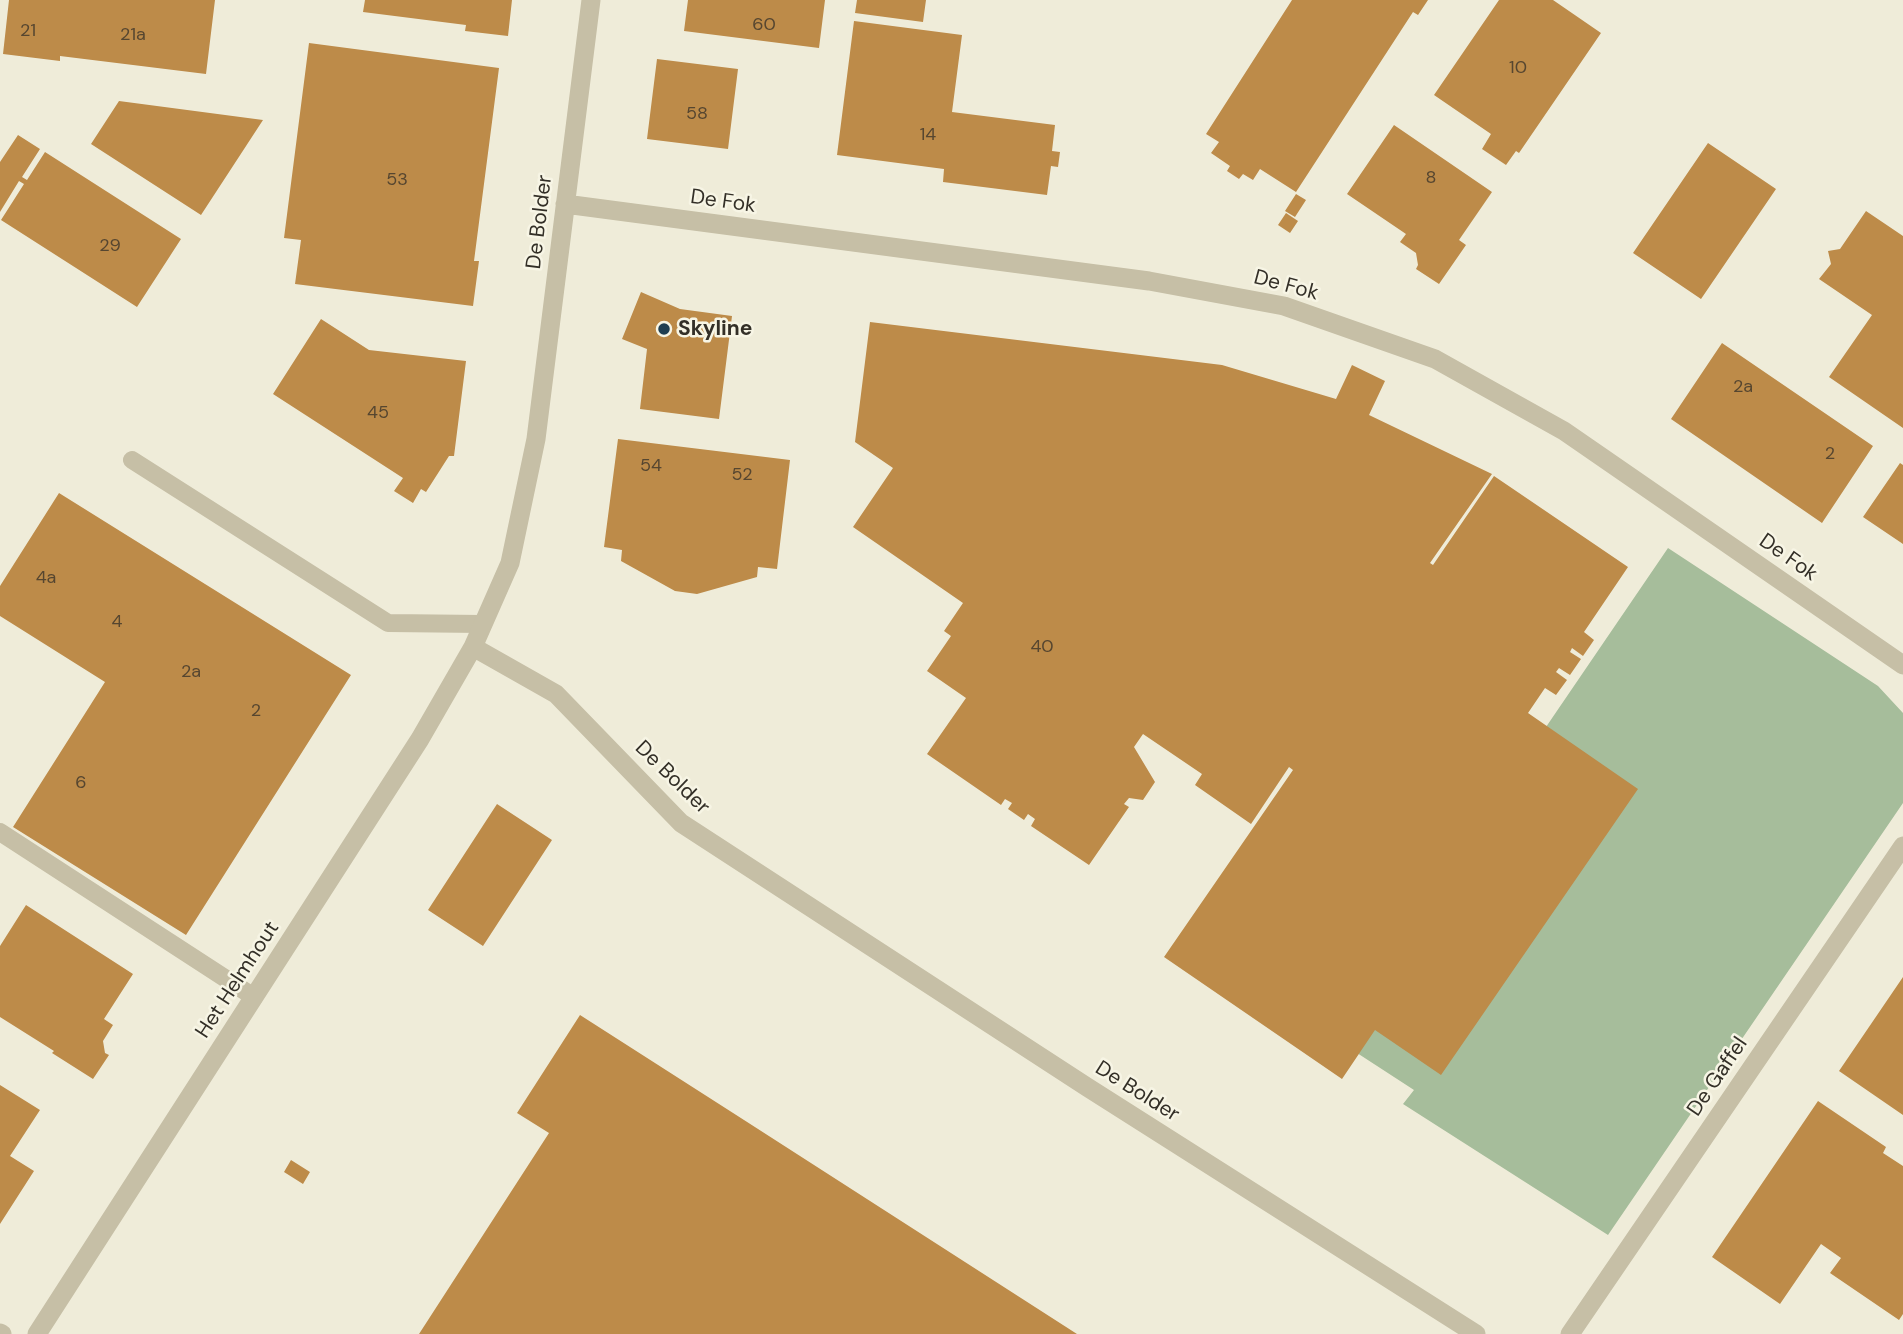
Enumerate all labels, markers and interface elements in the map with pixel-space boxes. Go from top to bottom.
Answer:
house number: 60 [752,14,776,36]
house number: 21 [20,20,36,42]
house number: 21a [120,24,146,46]
house number: 10 [1509,57,1527,79]
house number: 58 [686,103,708,125]
house number: 14 [920,124,936,146]
house number: 8 [1426,167,1436,189]
house number: 53 [386,169,408,191]
street label: De Bolder [522,174,558,270]
street label: De Fok [689,185,757,219]
house number: 29 [99,235,121,257]
street label: De Fok [1251,265,1321,307]
place label: Skyline [678,316,752,342]
marker: Skyline [656,321,672,337]
house number: 2a [1733,376,1753,398]
house number: 45 [367,402,389,424]
house number: 2 [1825,443,1835,465]
house number: 54 [640,455,662,477]
house number: 52 [731,464,753,486]
street label: De Fok [1754,529,1822,587]
house number: 4a [36,567,56,589]
house number: 4 [112,611,122,633]
house number: 40 [1030,636,1054,658]
house number: 2a [181,661,201,683]
house number: 2 [251,700,261,722]
street label: De Bolder [629,736,715,820]
house number: 6 [75,772,87,794]
street label: Het Helmhout [191,917,285,1043]
street label: De Gaffel [1682,1033,1754,1121]
street label: De Bolder [1090,1056,1184,1128]

